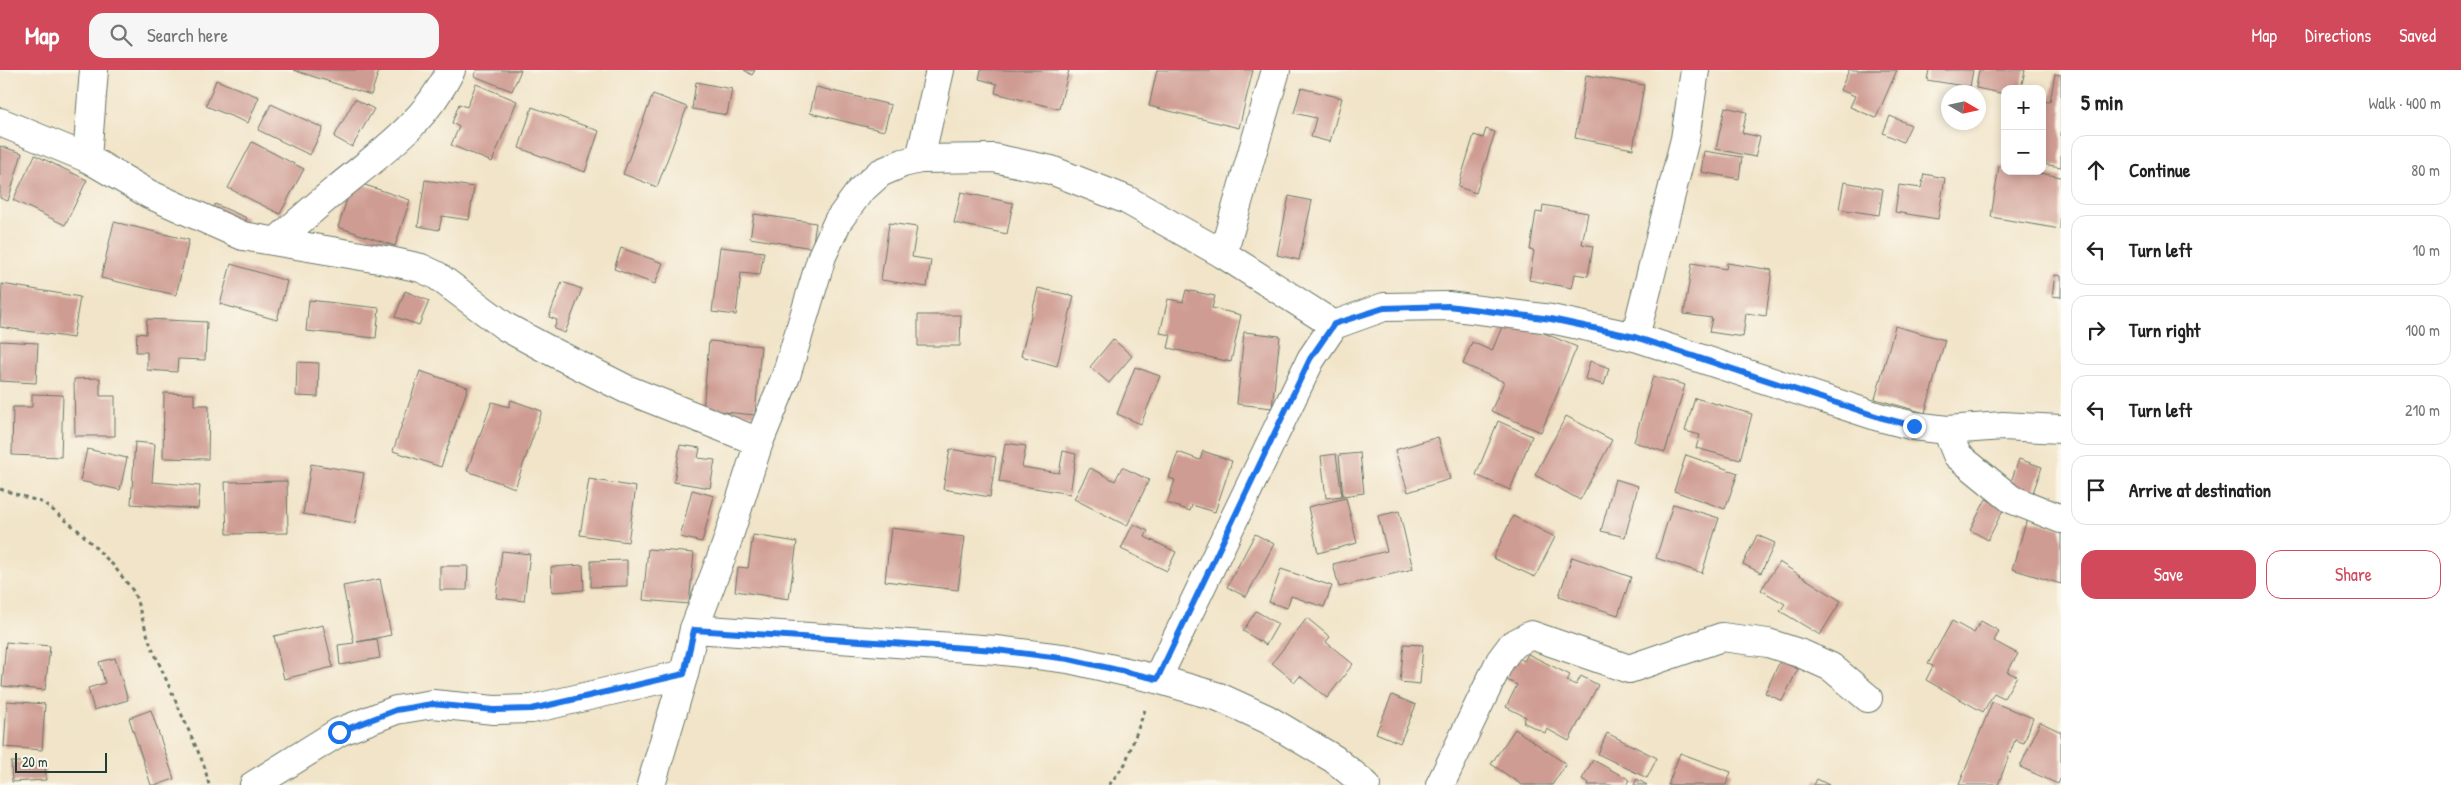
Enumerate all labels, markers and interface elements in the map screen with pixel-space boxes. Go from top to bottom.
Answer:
search box [89,13,439,58]
text: Map [25,19,59,51]
icon: search [107,21,135,49]
text: Search here [147,22,228,48]
text: Map [2252,23,2277,48]
text: Directions [2305,23,2371,48]
text: Saved [2399,23,2436,48]
north arrow [1941,85,1986,130]
map controls [2001,85,2046,175]
button: + [2001,85,2046,130]
text: 5 min [2081,88,2123,117]
text: Walk · 400 m [2369,92,2441,114]
button: − [2001,130,2046,175]
icon: ahead [2082,156,2110,184]
text: Continue [2129,157,2190,183]
text: 80 m [2411,159,2440,181]
icon: left [2082,236,2110,264]
text: Turn left [2129,237,2192,263]
text: 10 m [2412,239,2440,261]
icon: right [2082,316,2110,344]
text: Turn right [2129,317,2200,343]
text: 100 m [2405,319,2440,341]
icon: left [2082,396,2110,424]
text: Turn left [2129,397,2192,423]
text: 210 m [2405,399,2440,421]
route end [1903,415,1926,438]
icon: arrive [2082,476,2110,504]
text: Arrive at destination [2129,477,2271,503]
button: Save [2081,550,2256,599]
button: Share [2266,550,2441,599]
route start [328,721,351,744]
scale bar [15,750,108,773]
text: 20 m [22,752,48,771]

